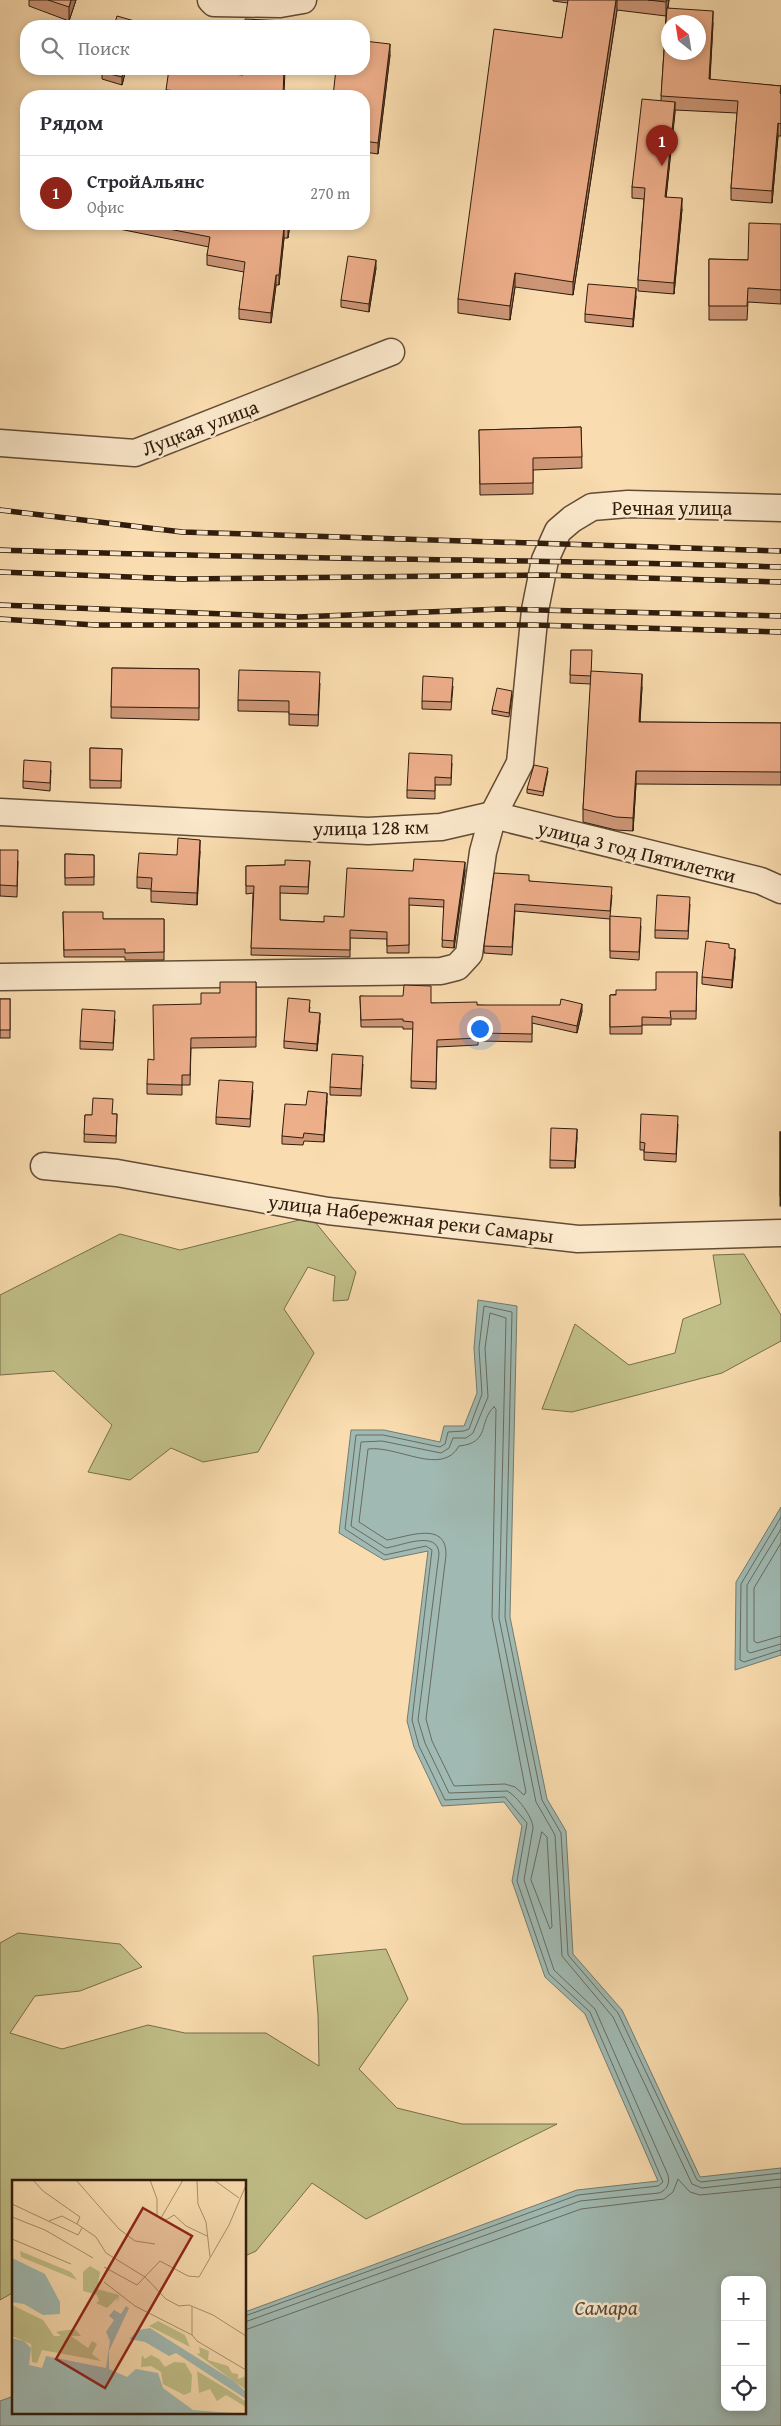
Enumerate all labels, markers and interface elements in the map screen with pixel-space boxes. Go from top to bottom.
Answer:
north arrow [661,15,706,60]
search box [20,20,370,75]
icon: search [38,34,66,62]
text: Поиск [78,34,130,62]
text: Рядом [40,107,103,138]
pin: 1 [646,125,678,166]
text: СтройАльянс [87,167,204,195]
text: 1 [52,181,60,205]
text: 270 m [310,181,350,205]
text: Офис [87,195,124,219]
street label: Луцкая улица [137,391,263,463]
street label: Речная улица [612,493,733,522]
street label: улица 128 км [312,811,429,843]
street label: улица 3 год Пятилетки [534,812,739,890]
your location [467,1016,493,1042]
street label: улица Набережная реки Самары [266,1186,555,1250]
inset map [12,2180,246,2414]
map controls [721,2276,766,2411]
button: + [721,2276,766,2321]
water label: Самара [574,2292,638,2323]
button: − [721,2321,766,2366]
button: locate [721,2366,766,2411]

